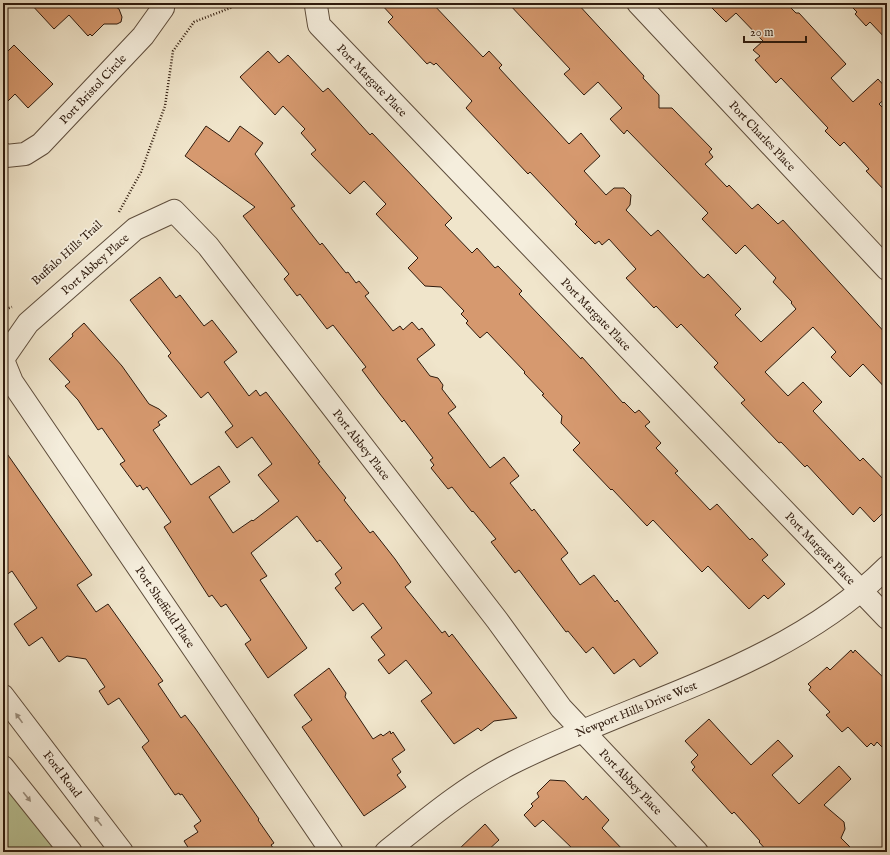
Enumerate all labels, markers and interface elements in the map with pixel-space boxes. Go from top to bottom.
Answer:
scale bar [744,18,806,44]
text: 20 m [750,25,773,40]
street label: Port Margate Place [334,41,411,120]
street label: Port Bristol Circle [56,51,130,127]
street label: Port Charles Place [726,98,799,174]
street label: Buffalo Hills Trail [29,217,106,289]
street label: Port Abbey Place [58,230,132,298]
street label: Port Margate Place [558,275,635,354]
street label: Port Abbey Place [329,406,394,483]
street label: Port Margate Place [782,509,859,588]
street label: Port Sheffield Place [132,563,199,651]
street label: Newport Hills Drive West [573,677,699,741]
one-way arrow [16,713,24,723]
street label: Port Abbey Place [596,746,666,818]
street label: Ford Road [40,748,85,801]
one-way arrow [23,792,32,803]
one-way arrow [94,816,103,827]

